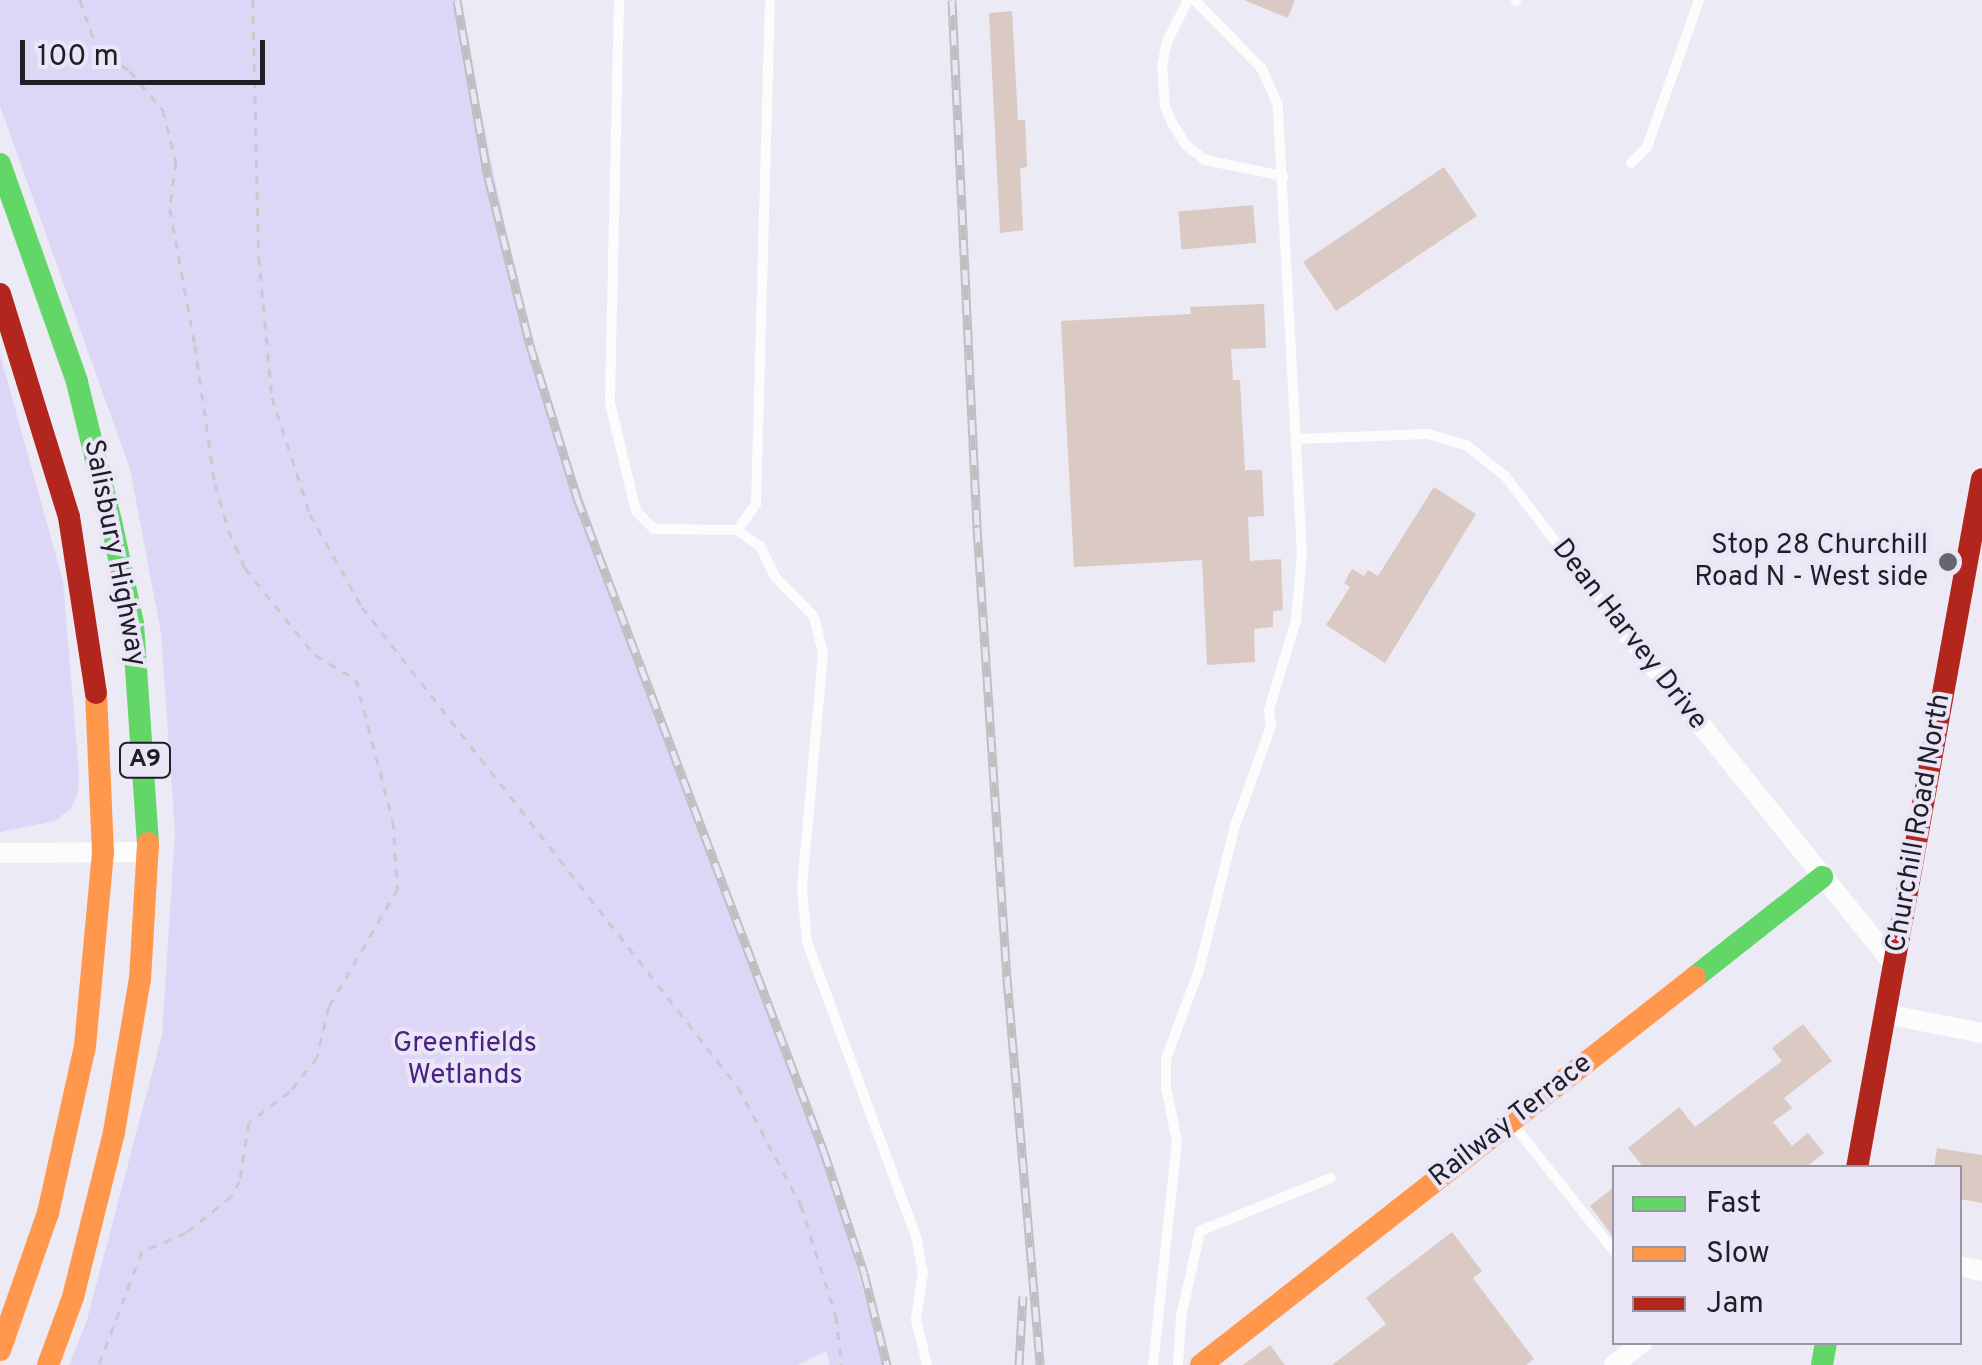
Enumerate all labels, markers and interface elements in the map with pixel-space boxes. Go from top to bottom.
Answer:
scale bar [25,20,270,82]
text: 100 m [37,39,119,76]
street label: Salisbury Highway [76,437,152,669]
place label: Stop 28 Churchill Road N - West side [1694,529,1928,595]
street label: Dean Harvey Drive [1544,533,1714,737]
marker: Stop 28 Churchill Road N - West side [1937,551,1959,573]
street label: Churchill Road North [1880,691,1958,955]
road number: A9 [118,740,172,780]
park label: Greenfields Wetlands [393,1027,537,1093]
street label: Railway Terrace [1423,1047,1599,1195]
legend [1612,1165,1962,1345]
text: Fast [1706,1186,1761,1223]
text: Slow [1706,1236,1770,1273]
text: Jam [1706,1286,1764,1323]

